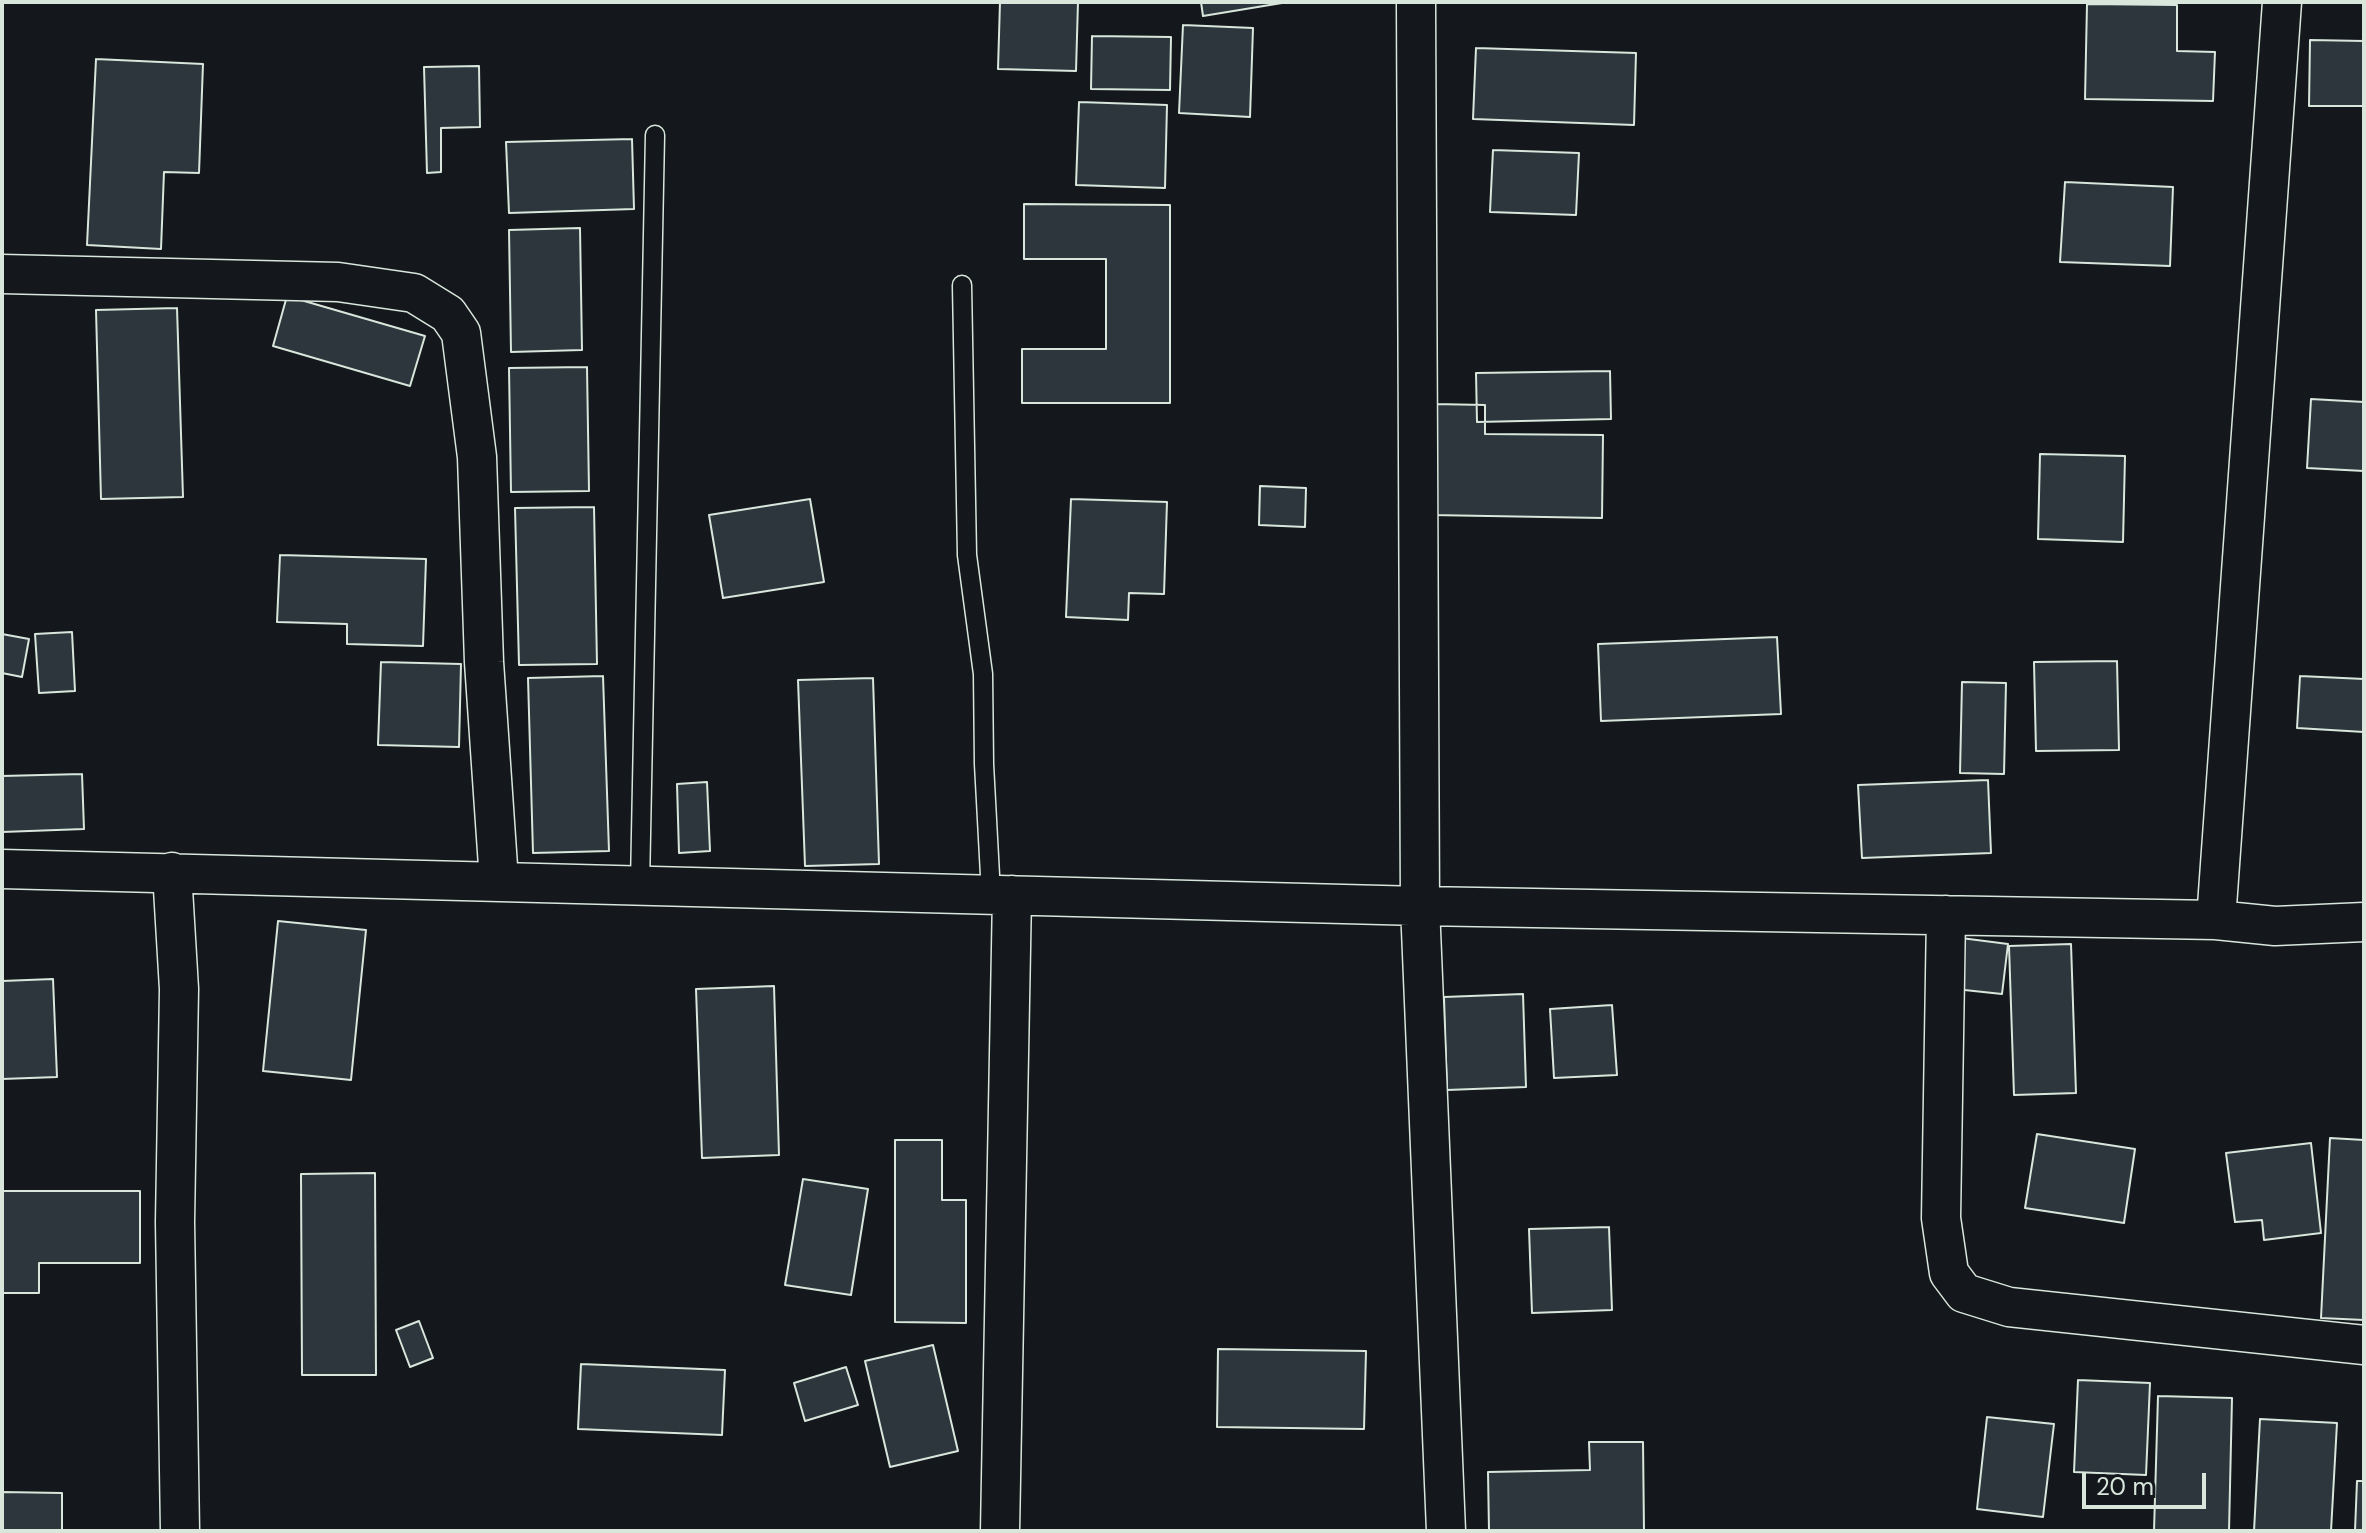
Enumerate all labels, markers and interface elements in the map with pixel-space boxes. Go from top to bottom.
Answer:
scale bar [2086,1457,2210,1507]
text: 20 m [2096,1471,2154,1502]

